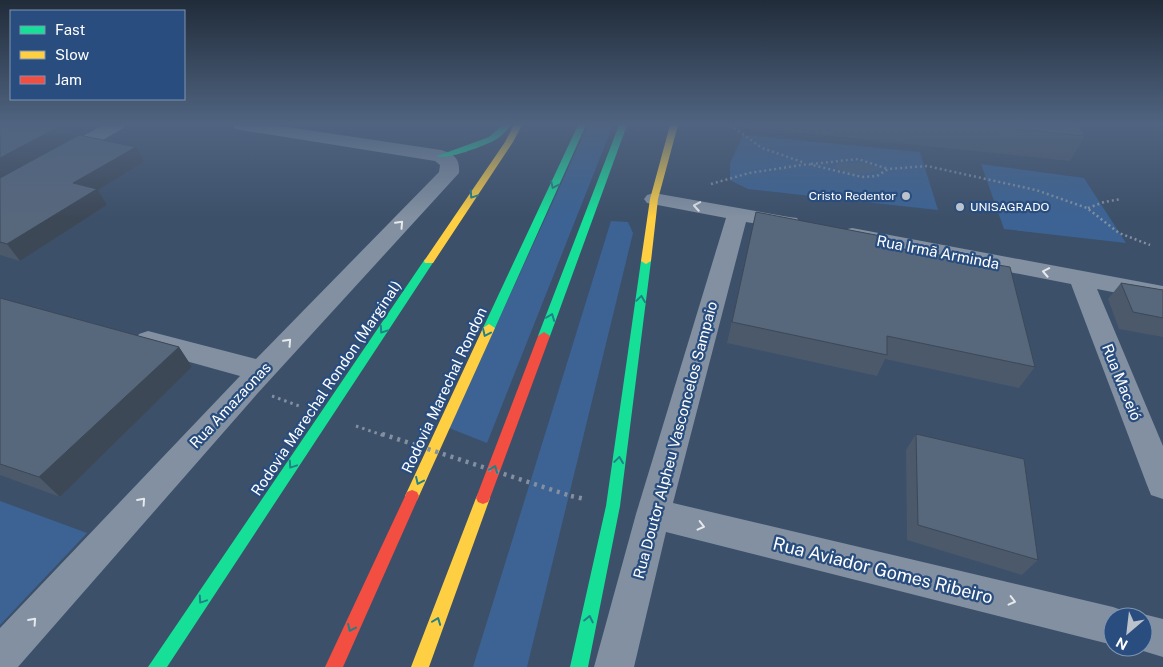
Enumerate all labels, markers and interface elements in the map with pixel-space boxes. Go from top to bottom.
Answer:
legend [10,10,185,100]
text: Fast [55,21,85,38]
text: Slow [55,46,90,63]
text: Jam [55,71,82,88]
one-way arrow [550,180,560,189]
place label: Cristo Redentor [809,189,896,203]
one-way arrow [470,190,479,199]
marker: Cristo Redentor [900,190,912,202]
place label: UNISAGRADO [970,200,1050,214]
marker: UNISAGRADO [954,201,966,213]
one-way arrow [693,202,702,212]
one-way arrow [394,221,403,230]
street label: Rua Irmã Arminda [875,232,1001,272]
one-way arrow [1042,268,1051,278]
street label: Rodovia Marechal Rondon (Marginal) [248,277,404,499]
one-way arrow [635,294,646,302]
street label: Rua Doutor Alpheu Vasconcelos Sampaio [630,299,720,581]
street label: Rodovia Marechal Rondon [398,304,490,476]
one-way arrow [545,313,555,322]
one-way arrow [380,325,389,334]
one-way arrow [482,328,493,337]
one-way arrow [282,339,291,348]
street label: Rua Maceió [1099,341,1145,423]
street label: Rua Amazaonas [186,359,274,451]
one-way arrow [613,455,624,463]
one-way arrow [289,460,298,469]
one-way arrow [488,465,498,474]
one-way arrow [415,476,425,485]
one-way arrow [137,497,146,506]
one-way arrow [696,520,705,531]
street label: Rua Aviador Gomes Ribeiro [771,532,995,608]
one-way arrow [198,595,208,604]
one-way arrow [1007,596,1015,606]
north arrow [1103,607,1153,657]
one-way arrow [583,615,594,624]
one-way arrow [27,617,36,626]
one-way arrow [431,618,441,626]
one-way arrow [347,623,358,632]
text: N [1113,634,1130,653]

